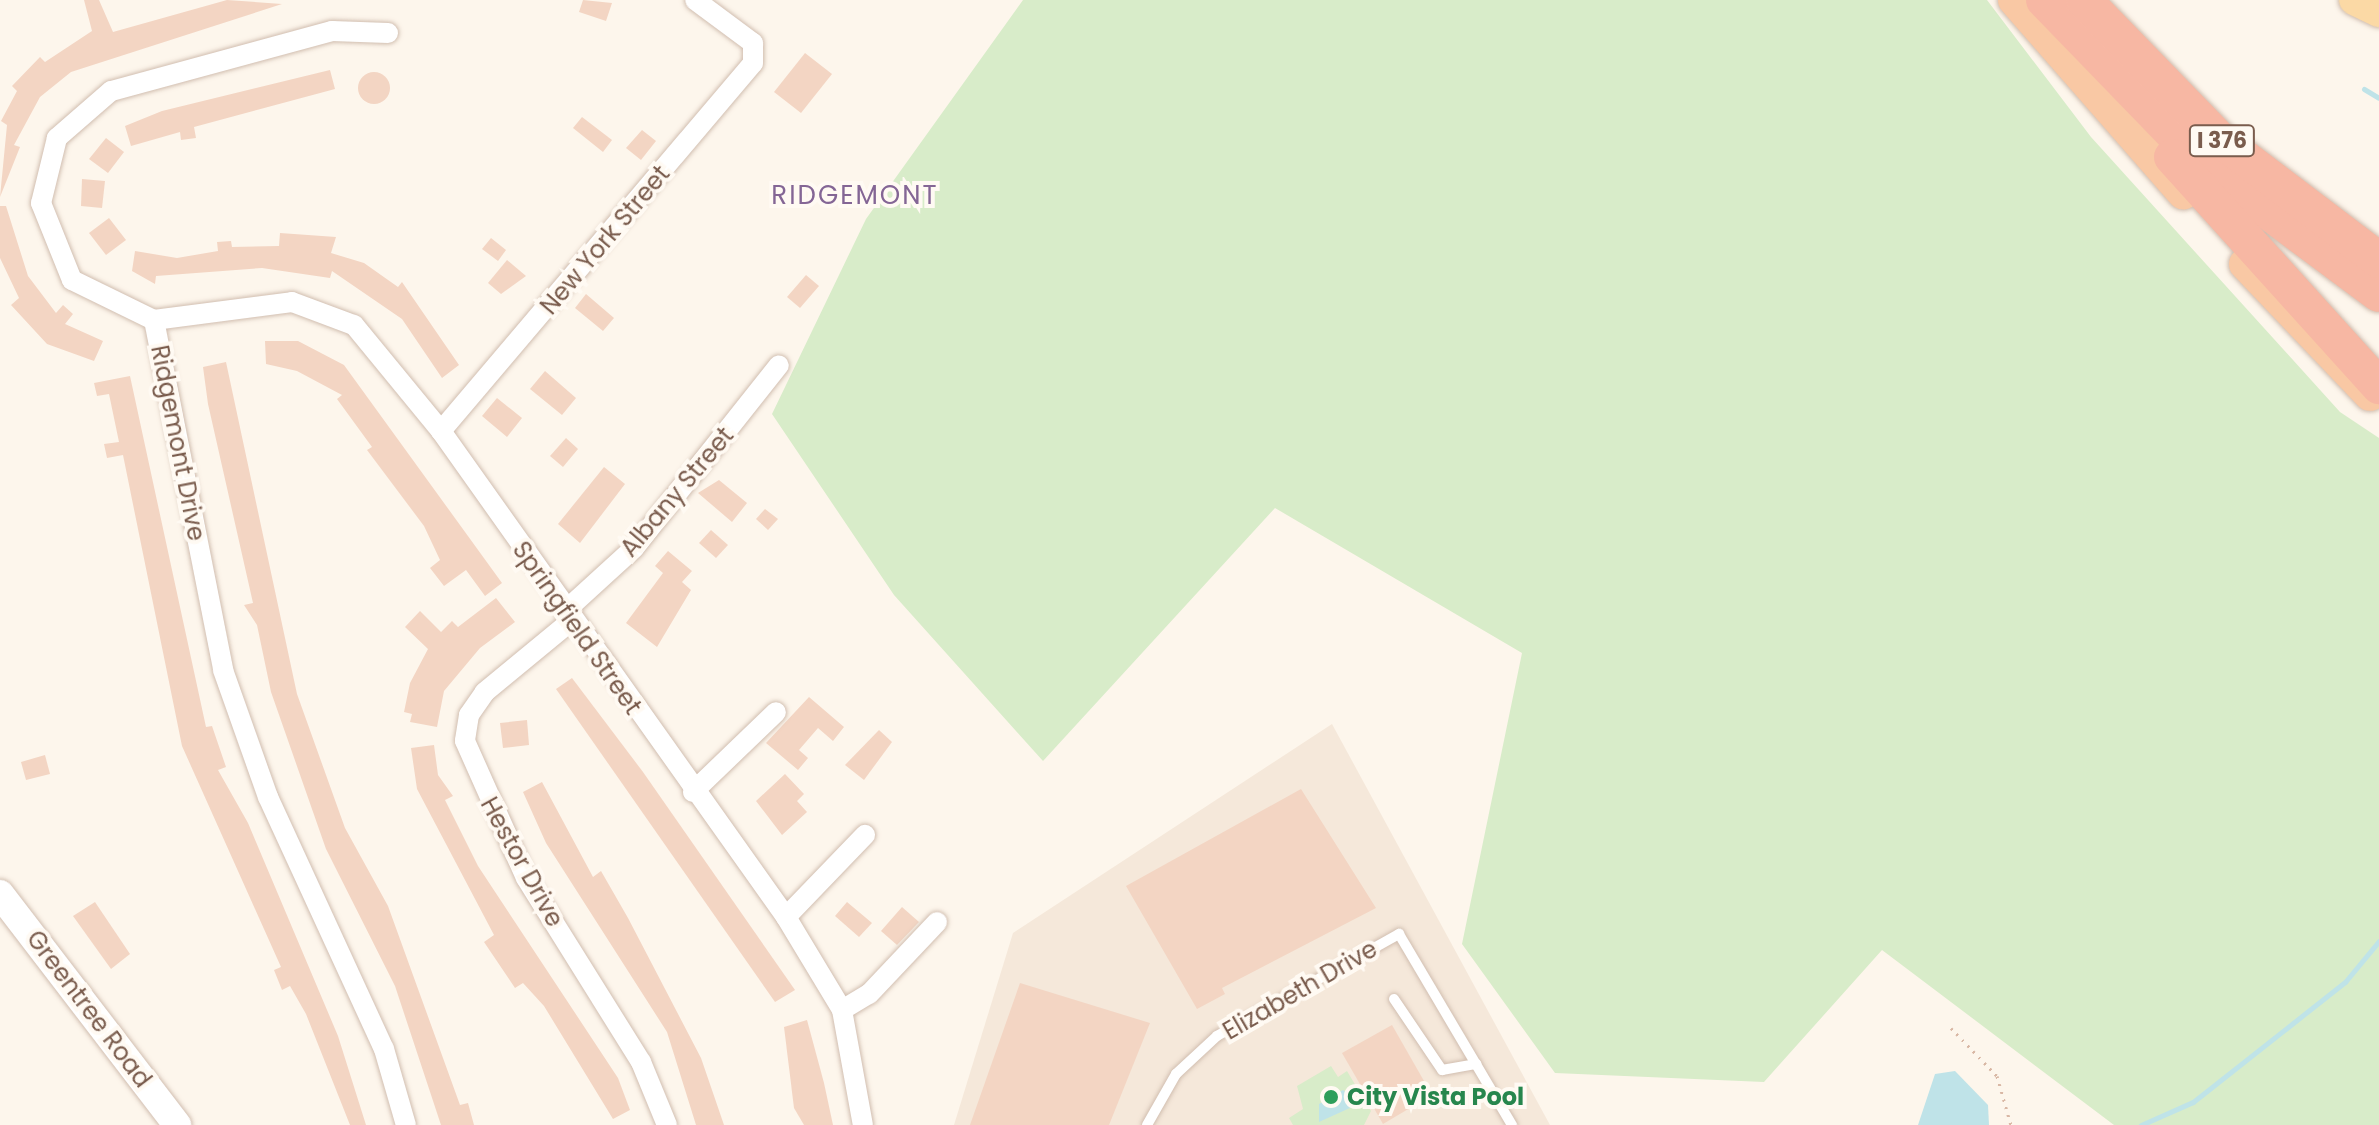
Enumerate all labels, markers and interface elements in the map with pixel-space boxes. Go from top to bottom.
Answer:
road number: I 376 [2188,123,2256,159]
street label: New York Street [534,160,676,320]
district label: RIDGEMONT [771,180,939,212]
street label: Ridgemont Drive [145,343,211,543]
street label: Albany Street [615,421,739,563]
street label: Springfield Street [507,536,647,720]
street label: Hestor Drive [475,792,569,932]
street label: Greentree Road [21,925,157,1093]
street label: Elizabeth Drive [1218,934,1382,1046]
place label: City Vista Pool [1347,1083,1524,1111]
marker: City Vista Pool [1322,1088,1340,1106]

